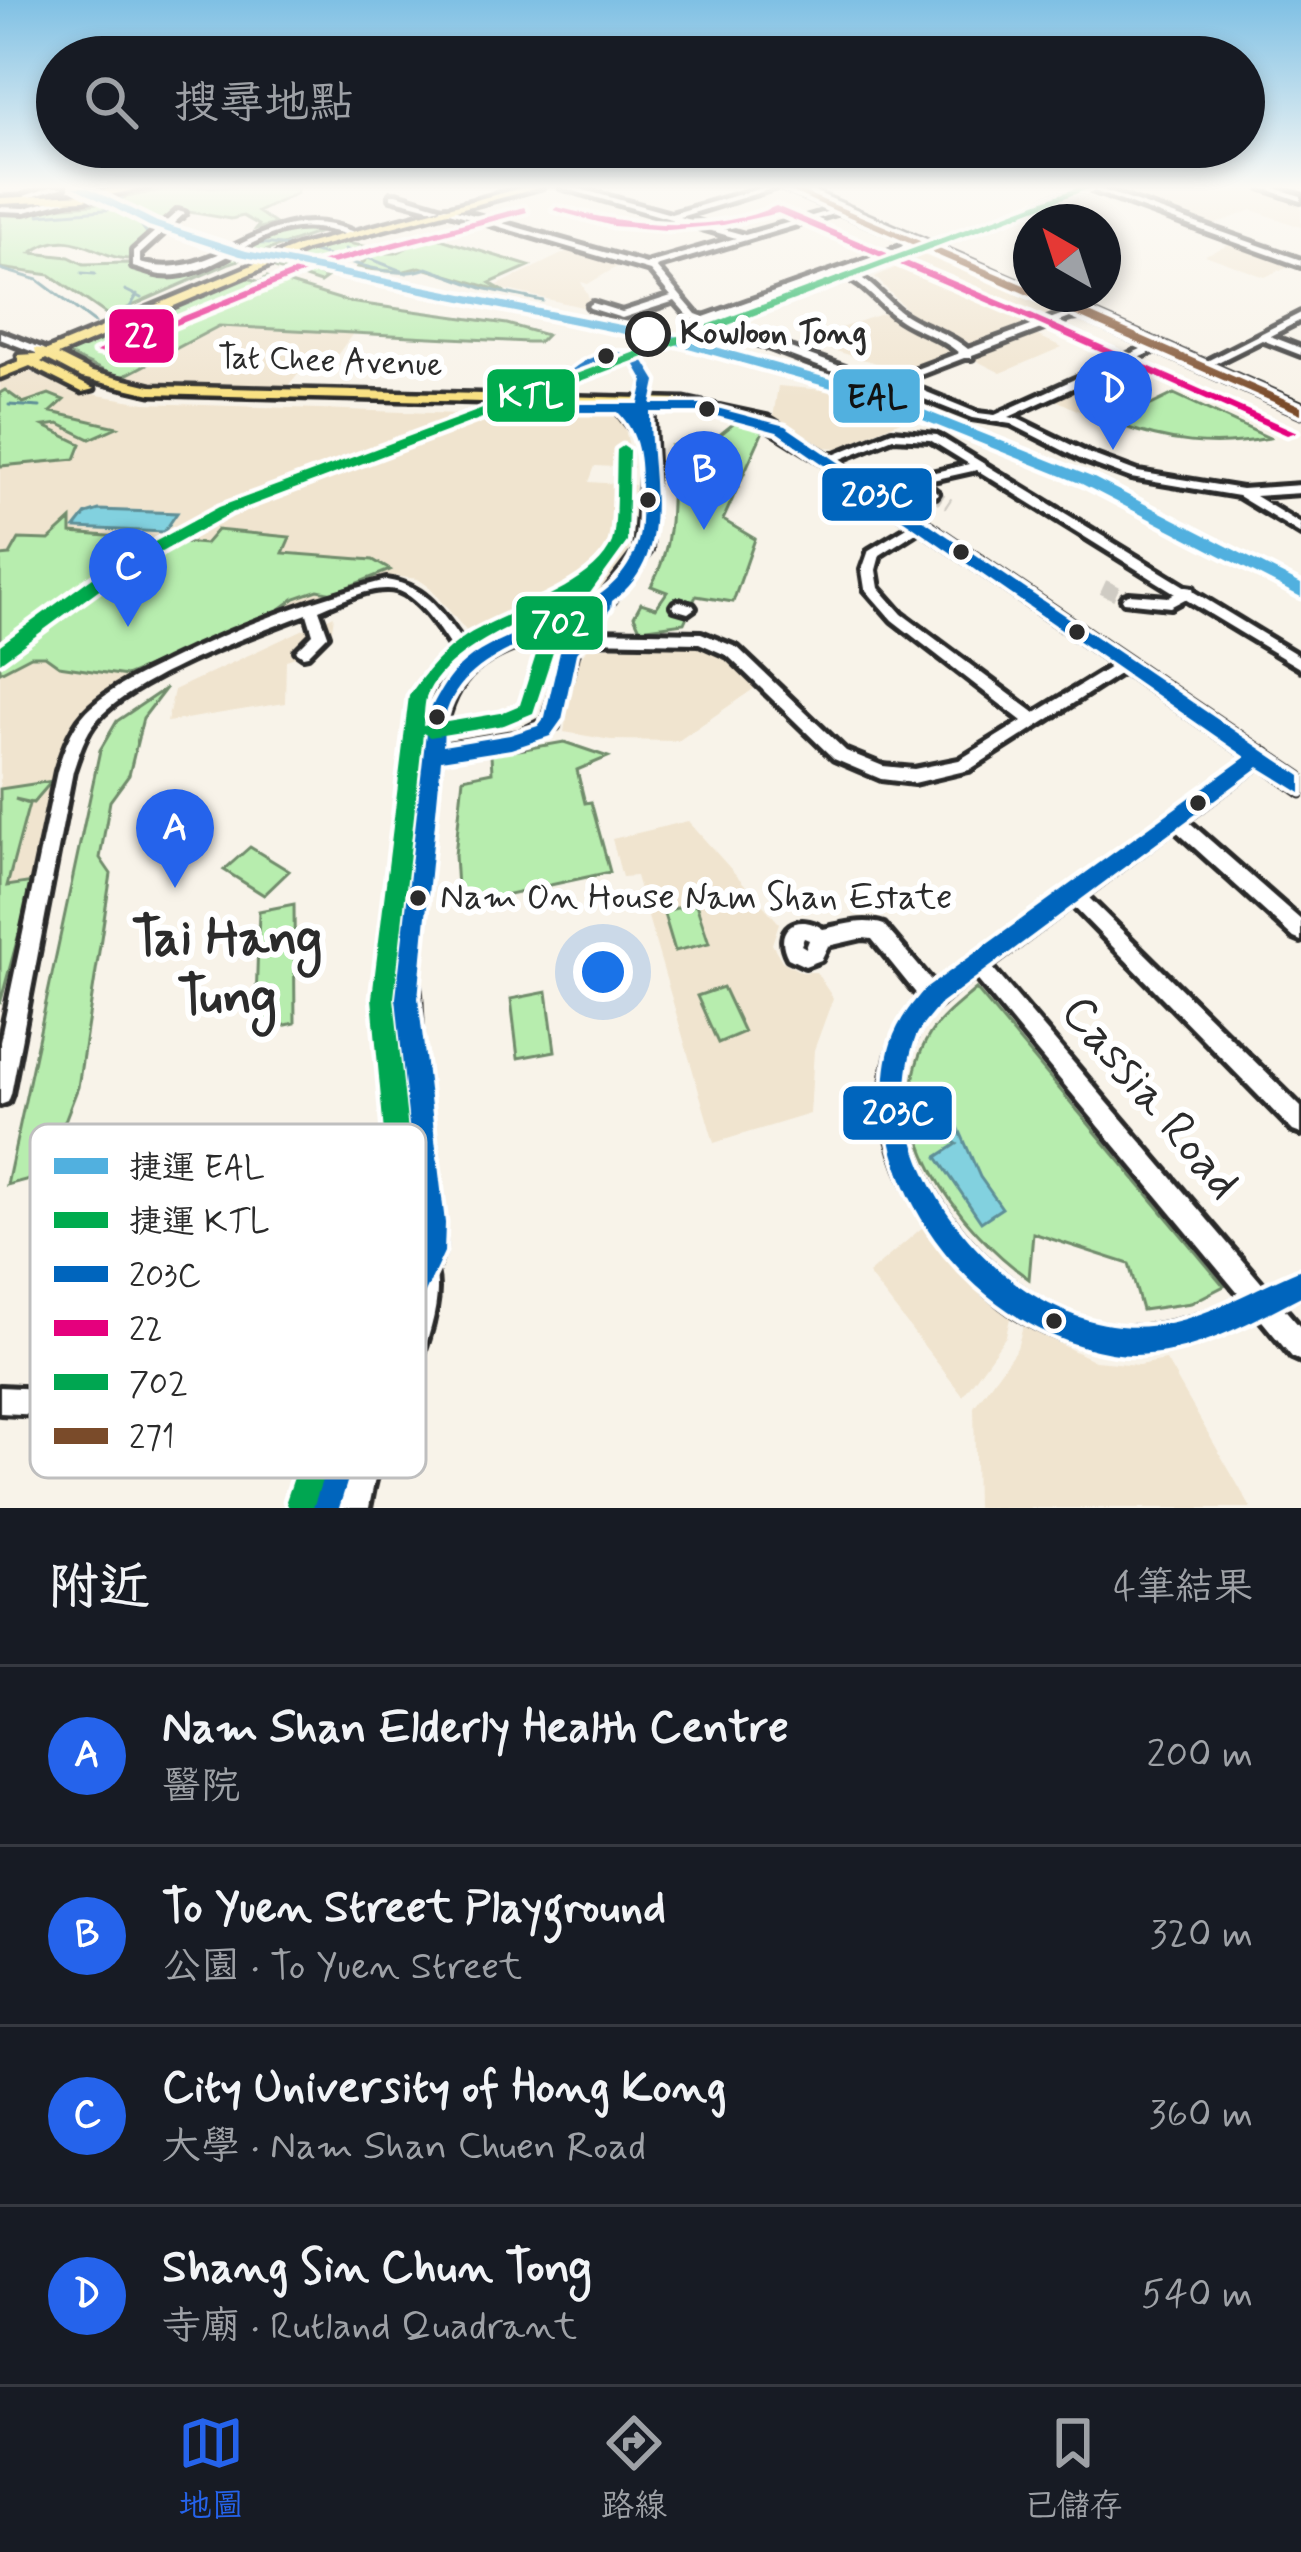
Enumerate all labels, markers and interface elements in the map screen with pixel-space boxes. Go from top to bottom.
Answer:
search box [36,36,1265,168]
icon: search [78,69,144,135]
text: 搜尋地點 [174,75,354,134]
north arrow [1013,204,1121,312]
line badge: 22 [107,307,176,365]
place label: Kowloon Tong [680,312,867,356]
marker: Kowloon Tong [627,313,669,355]
text: 22 [124,316,158,360]
street label: Tat Chee Avenue [217,336,443,388]
unlabelled marker [595,345,617,367]
pin: D [1074,351,1152,450]
line badge: KTL [485,367,577,424]
line badge: EAL [831,367,922,425]
text: KTL [498,376,564,420]
text: EAL [847,377,908,421]
unlabelled marker [696,398,718,420]
pin: B [665,431,743,530]
line badge: 203C [820,466,934,523]
text: 203C [841,475,914,519]
unlabelled marker [637,489,659,511]
pin: C [89,528,167,627]
unlabelled marker [950,541,972,563]
line badge: 702 [514,594,605,652]
text: 702 [531,603,590,647]
unlabelled marker [1066,621,1088,643]
unlabelled marker [426,706,448,728]
pin: A [136,789,214,888]
unlabelled marker [1187,792,1209,814]
place label: Nam On House Nam Shan Estate [440,875,952,922]
marker: Nam On House Nam Shan Estate [407,887,429,909]
district label: Tai Hang Tung [132,907,322,1037]
your location [573,942,633,1002]
street label: Cassia Road [1046,983,1254,1213]
line badge: 203C [841,1084,954,1142]
text: 203C [862,1093,935,1137]
legend [30,1124,426,1478]
text: 捷運 EAL [129,1147,265,1191]
text: 捷運 KTL [129,1201,270,1245]
text: 203C [129,1255,201,1299]
text: 22 [129,1309,163,1353]
unlabelled marker [1043,1310,1065,1332]
text: 702 [129,1363,188,1407]
text: 271 [129,1417,175,1461]
text: 附近 [48,1556,150,1622]
text: 4筆結果 [1113,1563,1253,1614]
text: Nam Shan Elderly Health Centre [162,1699,789,1758]
text: A [74,1730,100,1781]
text: 200 m [1147,1730,1253,1781]
text: 醫院 [162,1762,240,1813]
text: To Yuen Street Playground [162,1879,666,1938]
text: B [75,1910,99,1961]
text: 320 m [1150,1910,1253,1961]
text: 公園 · To Yuen Street [162,1942,522,1993]
text: City University of Hong Kong [162,2059,726,2118]
text: C [73,2090,101,2141]
text: 360 m [1149,2090,1253,2141]
text: 大學 · Nam Shan Chuen Road [162,2122,646,2173]
text: Shang Sin Chun Tong [162,2239,592,2298]
text: D [74,2270,100,2321]
text: 540 m [1141,2270,1253,2321]
text: 寺廟 · Rutland Quadrant [162,2302,577,2353]
tab: 地圖 [178,2410,244,2529]
tab: 路線 [601,2410,667,2529]
tab: 已儲存 [1024,2410,1123,2529]

